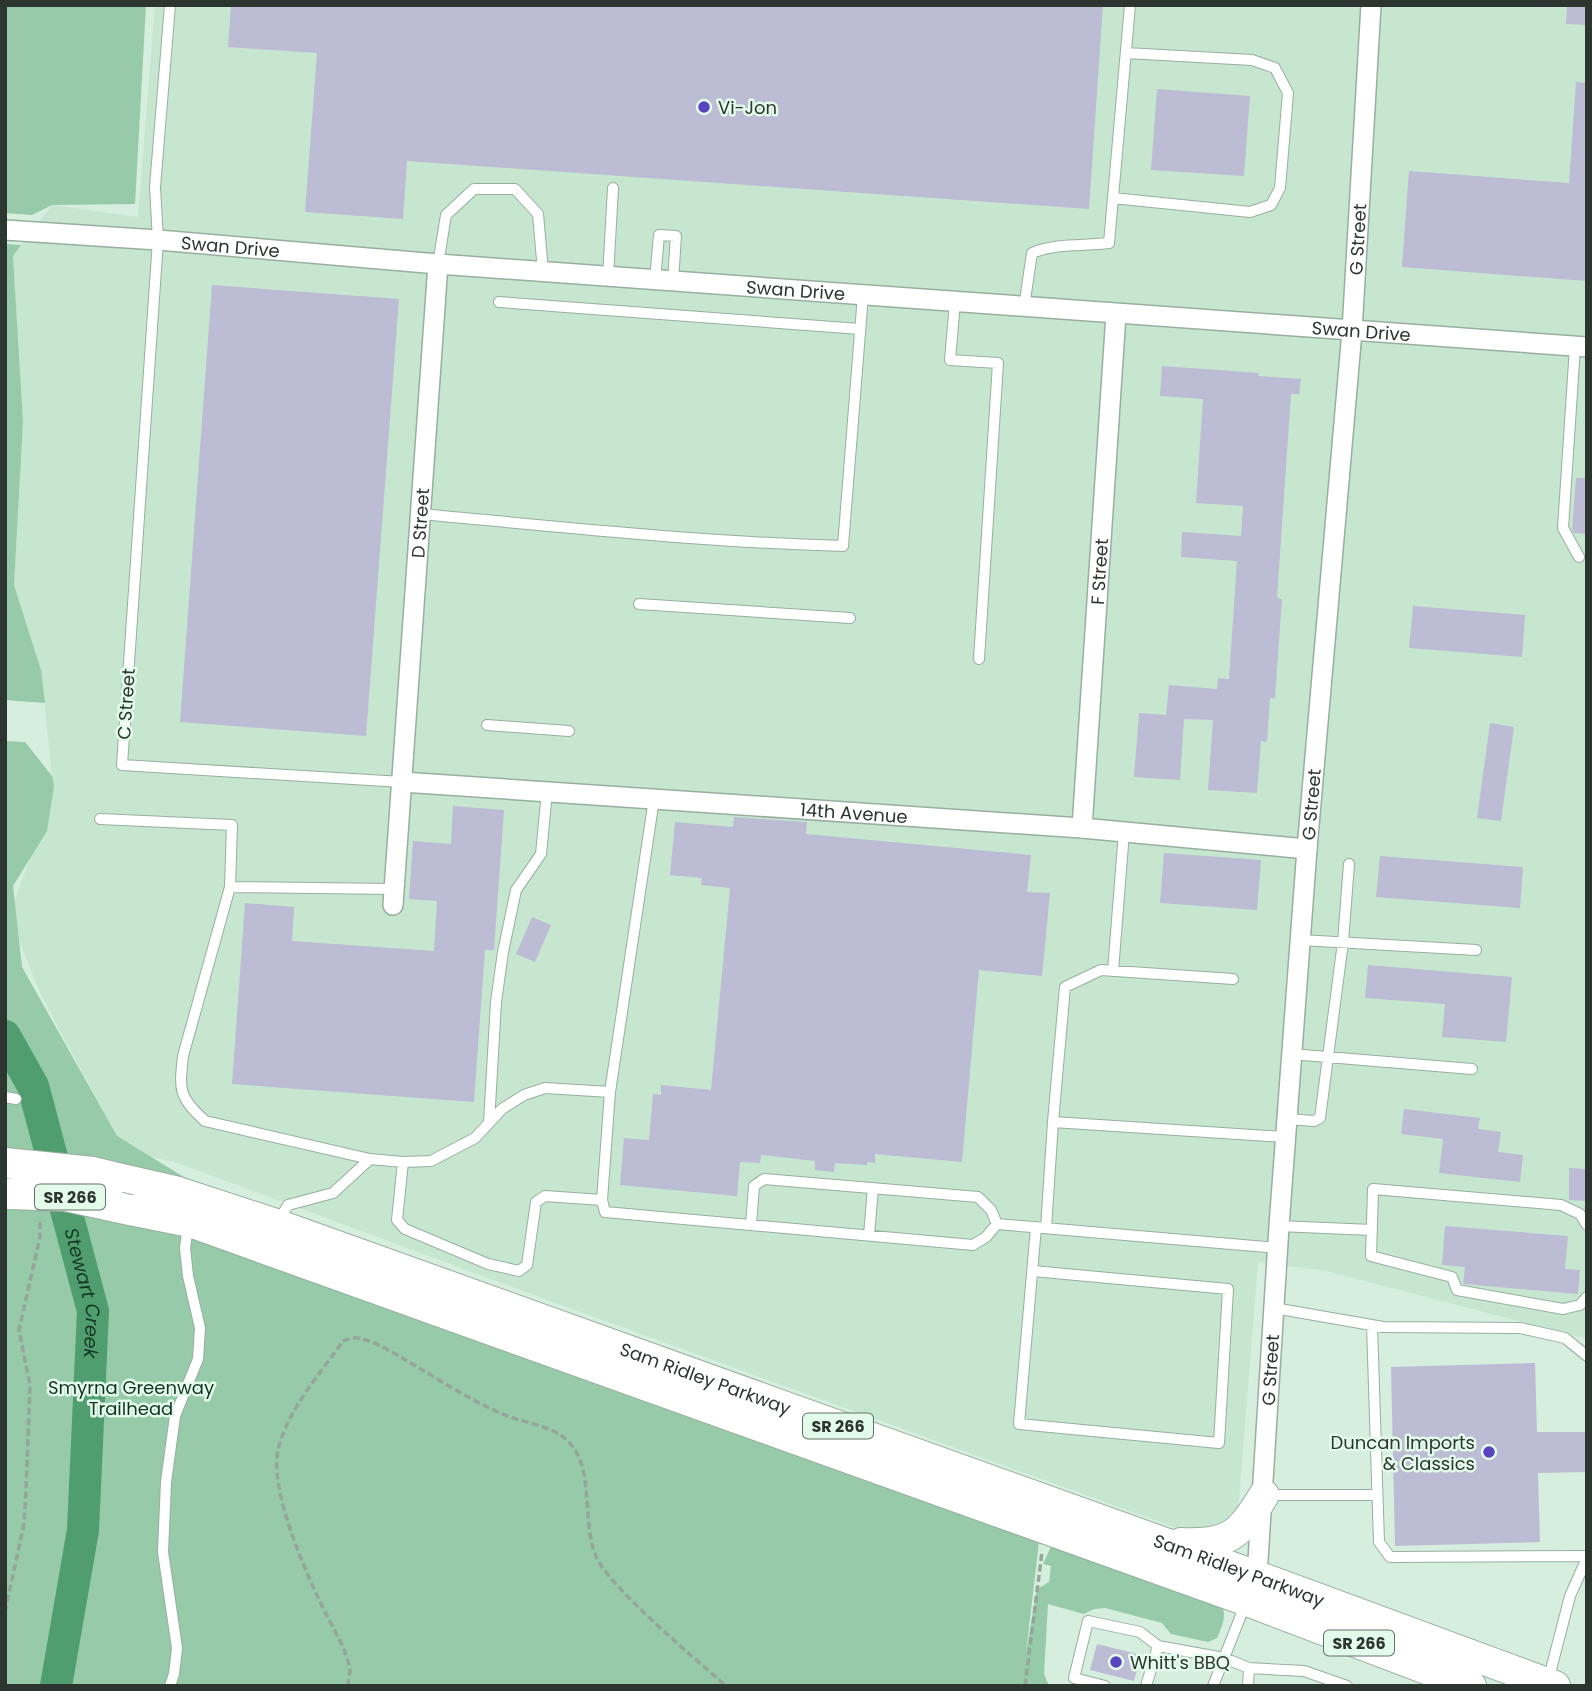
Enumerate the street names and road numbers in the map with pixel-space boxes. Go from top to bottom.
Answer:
street label: G Street [1343,203,1372,276]
street label: Swan Drive [180,230,281,263]
street label: Swan Drive [745,274,846,306]
street label: Swan Drive [1311,315,1412,347]
street label: D Street [405,487,435,559]
street label: F Street [1084,537,1114,606]
street label: C Street [111,668,141,740]
street label: G Street [1295,768,1326,841]
street label: 14th Avenue [799,796,909,829]
road number: SR 266 [35,1184,105,1210]
street label: G Street [1255,1333,1285,1406]
street label: Sam Ridley Parkway [617,1336,794,1420]
road number: SR 266 [803,1414,873,1438]
street label: Sam Ridley Parkway [1150,1527,1328,1612]
road number: SR 266 [1324,1630,1394,1656]

